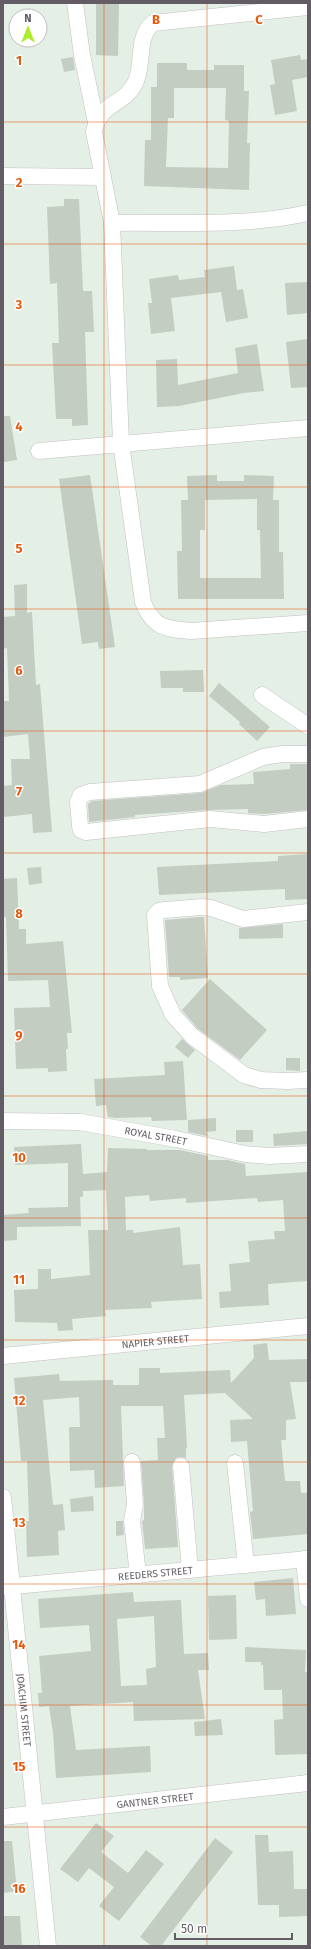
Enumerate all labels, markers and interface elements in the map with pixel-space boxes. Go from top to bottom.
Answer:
north arrow [8,8,48,48]
text: N [24,12,32,25]
text: B [152,12,160,27]
text: C [255,12,263,27]
text: 1 [16,53,22,68]
text: 2 [16,175,23,190]
text: 3 [15,297,23,312]
text: 4 [15,419,23,434]
text: 5 [16,541,23,556]
text: 6 [15,663,23,678]
text: 7 [16,784,22,799]
text: 8 [15,906,23,921]
text: 9 [15,1028,23,1043]
street label: ROYAL STREET [123,1125,189,1148]
text: 10 [12,1150,26,1165]
text: 11 [13,1272,25,1287]
street label: NAPIER STREET [121,1333,191,1351]
text: 12 [13,1393,26,1408]
text: 13 [13,1515,26,1530]
street label: REEDERS STREET [118,1565,194,1583]
text: 14 [12,1637,26,1652]
street label: JOACHIM STREET [14,1673,33,1748]
text: 15 [12,1759,26,1774]
street label: GANTNER STREET [116,1791,195,1811]
text: 16 [12,1881,26,1896]
scale bar [175,1915,292,1941]
text: 50 m [181,1922,207,1936]

